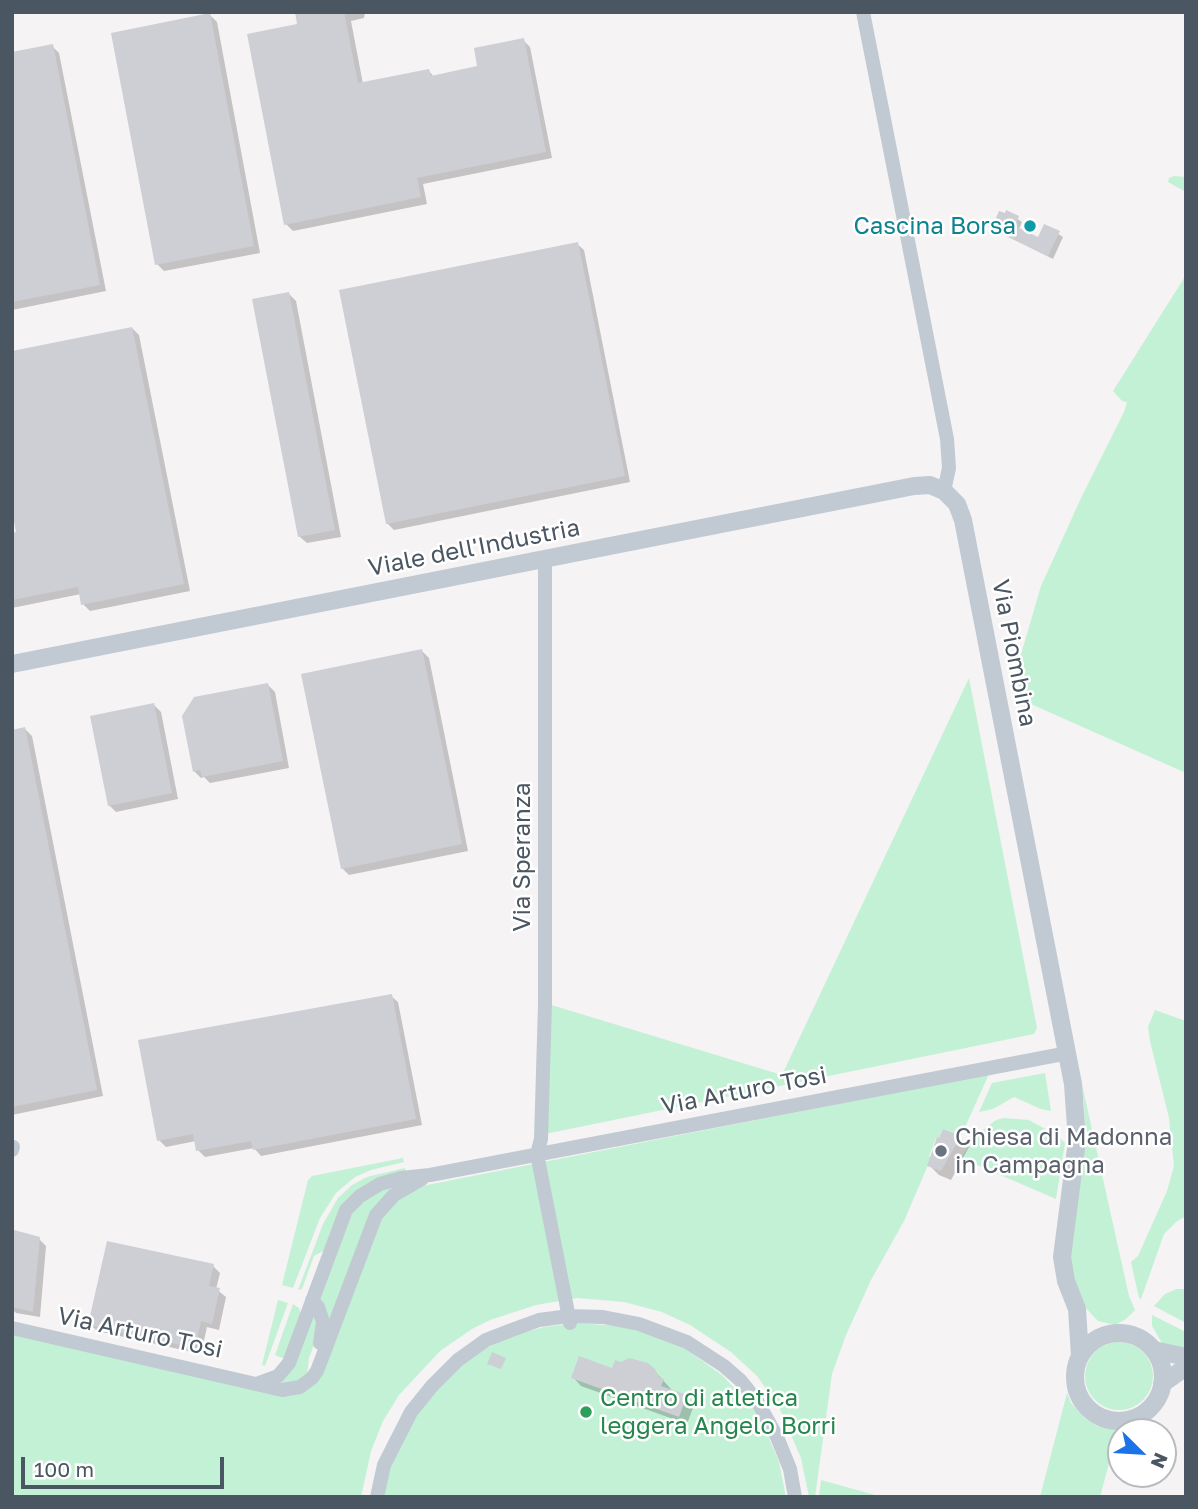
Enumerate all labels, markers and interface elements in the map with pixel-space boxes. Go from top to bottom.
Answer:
place label: Cascina Borsa [853,212,1016,240]
marker: Cascina Borsa [1022,218,1038,234]
street label: Viale dell'Industria [366,513,582,583]
street label: Via Piombina [986,577,1042,729]
street label: Via Speranza [508,782,536,932]
street label: Via Arturo Tosi [659,1061,829,1121]
place label: Chiesa di Madonna in Campagna [955,1123,1172,1179]
marker: Chiesa di Madonna in Campagna [933,1143,949,1159]
street label: Via Arturo Tosi [55,1301,225,1365]
place label: Centro di atletica leggera Angelo Borri [600,1384,836,1440]
marker: Centro di atletica leggera Angelo Borri [578,1404,594,1420]
north arrow [1107,1418,1177,1488]
scale bar [24,1442,228,1486]
text: N [1146,1450,1173,1472]
text: 100 m [34,1456,94,1482]

